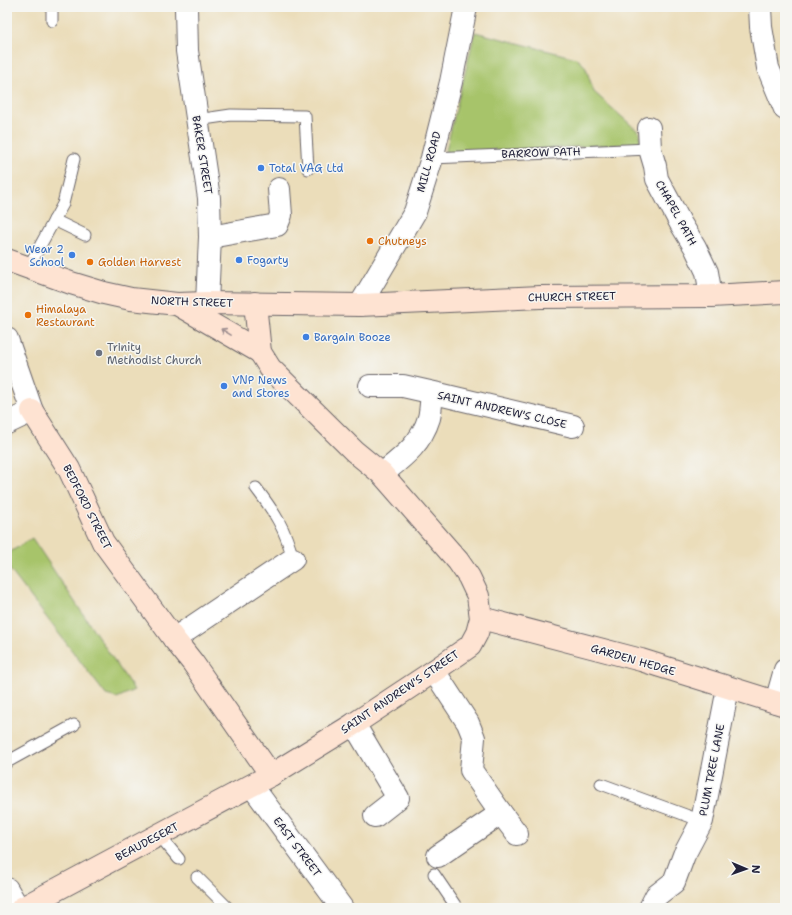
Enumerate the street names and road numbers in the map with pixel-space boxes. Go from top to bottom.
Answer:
street label: BAKER STREET [188,115,216,196]
street label: MILL ROAD [413,130,445,194]
street label: BARROW PATH [501,144,581,162]
street label: CHAPEL PATH [652,178,700,248]
street label: CHURCH STREET [528,289,616,305]
street label: NORTH STREET [151,293,234,311]
street label: SAINT ANDREW'S CLOSE [436,388,568,432]
street label: BEDFORD STREET [59,462,115,552]
street label: GARDEN HEDGE [589,641,677,679]
street label: SAINT ANDREW'S STREET [338,647,462,737]
street label: PLUM TREE LANE [696,722,728,817]
street label: EAST STREET [270,814,325,880]
street label: BEAUDESERT [113,819,181,865]

